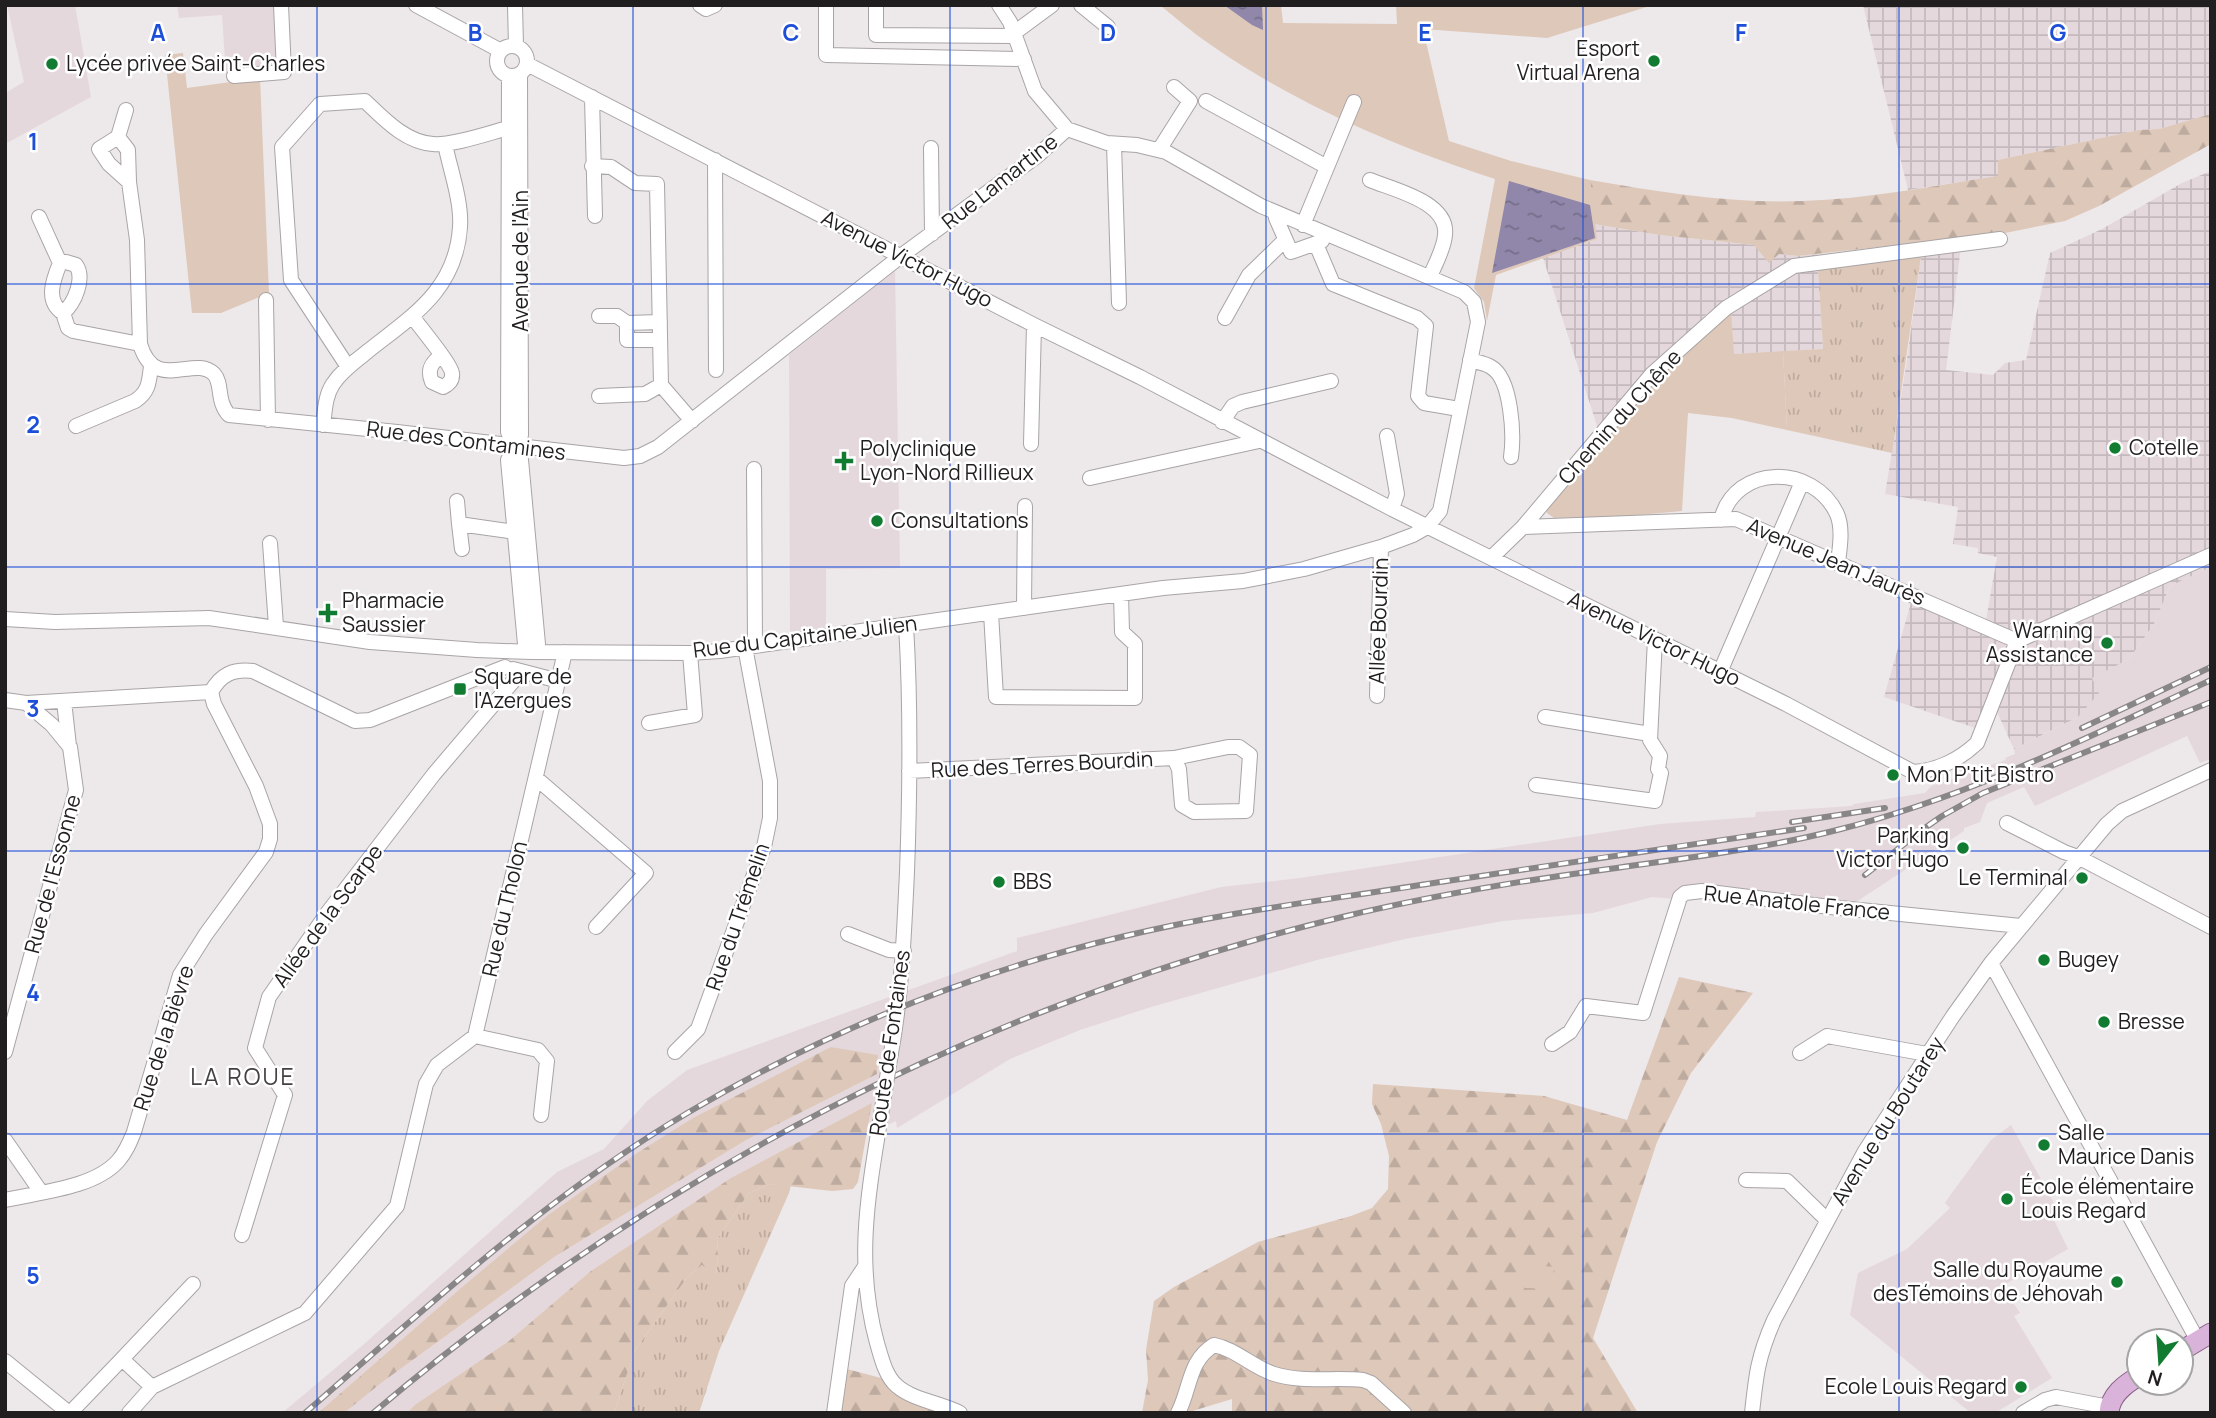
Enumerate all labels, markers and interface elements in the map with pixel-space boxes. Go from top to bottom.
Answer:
text: A [150,16,166,48]
text: B [468,16,482,48]
text: C [783,16,800,48]
text: D [1100,16,1116,48]
text: E [1418,16,1432,48]
text: F [1735,16,1747,48]
text: G [2050,16,2067,48]
place label: Esport Virtual Arena [1517,34,1640,86]
place label: Lycée privée Saint-Charles [66,49,325,77]
marker: Esport Virtual Arena [1646,53,1662,69]
marker: Lycée privée Saint-Charles [44,56,60,72]
text: 1 [28,125,38,157]
street label: Rue Lamartine [936,127,1063,235]
street label: Avenue de l'Ain [506,190,534,332]
street label: Avenue Victor Hugo [817,203,998,313]
street label: Chemin du Chêne [1551,343,1687,490]
text: 2 [26,408,40,440]
street label: Rue des Contamines [365,414,567,466]
place label: Cotelle [2129,433,2199,461]
place label: Polyclinique Lyon-Nord Rillieux [860,434,1034,486]
marker: Cotelle [2107,440,2123,456]
marker: Polyclinique Lyon-Nord Rillieux [834,451,854,471]
place label: Consultations [891,506,1029,534]
street label: Avenue Jean Jaurès [1743,511,1930,611]
marker: Consultations [869,513,885,529]
street label: Allée Bourdin [1362,557,1394,685]
street label: Avenue Victor Hugo [1563,584,1745,692]
place label: Pharmacie Saussier [342,586,444,638]
marker: Pharmacie Saussier [320,605,336,621]
street label: Rue du Capitaine Julien [691,608,919,664]
place label: Warning Assistance [1986,616,2093,668]
marker: Warning Assistance [2099,635,2115,651]
place label: Square de l'Azergues [474,662,572,714]
marker: Square de l'Azergues [452,681,468,697]
text: 3 [26,692,40,724]
street label: Rue des Terres Bourdin [930,744,1154,784]
place label: Mon P'tit Bistro [1907,760,2054,788]
marker: Mon P'tit Bistro [1885,767,1901,783]
street label: Rue de l'Essonne [17,791,87,956]
place label: Parking Victor Hugo [1836,821,1949,873]
street label: Allée de la Scarpe [266,838,388,992]
street label: Rue du Tholon [475,838,533,979]
street label: Rue du Trémelin [699,839,775,994]
marker: Parking Victor Hugo [1955,840,1971,856]
place label: Le Terminal [1958,863,2068,891]
place label: BBS [1013,867,1052,895]
marker: Le Terminal [2074,870,2090,886]
marker: BBS [991,874,1007,890]
street label: Rue Anatole France [1703,878,1891,926]
place label: Bugey [2058,945,2119,973]
street label: Route de Fontaines [862,948,916,1138]
marker: Bugey [2036,952,2052,968]
street label: Rue de la Bièvre [126,961,200,1114]
text: 4 [26,976,40,1008]
place label: Bresse [2118,1007,2185,1035]
marker: Bresse [2096,1014,2112,1030]
street label: Avenue du Boutarey [1824,1031,1950,1210]
district label: LA ROUE [190,1060,296,1092]
place label: Salle Maurice Danis [2058,1118,2194,1170]
marker: Salle Maurice Danis [2036,1137,2052,1153]
place label: École élémentaire Louis Regard [2021,1172,2194,1224]
marker: École élémentaire Louis Regard [1999,1191,2015,1207]
place label: Salle du Royaume desTémoins de Jéhovah [1873,1255,2103,1307]
text: 5 [26,1259,40,1291]
marker: Salle du Royaume desTémoins de Jéhovah [2109,1274,2125,1290]
north arrow [2125,1327,2195,1397]
text: N [2145,1364,2165,1393]
place label: Ecole Louis Regard [1825,1372,2007,1400]
marker: Ecole Louis Regard [2013,1379,2029,1395]

